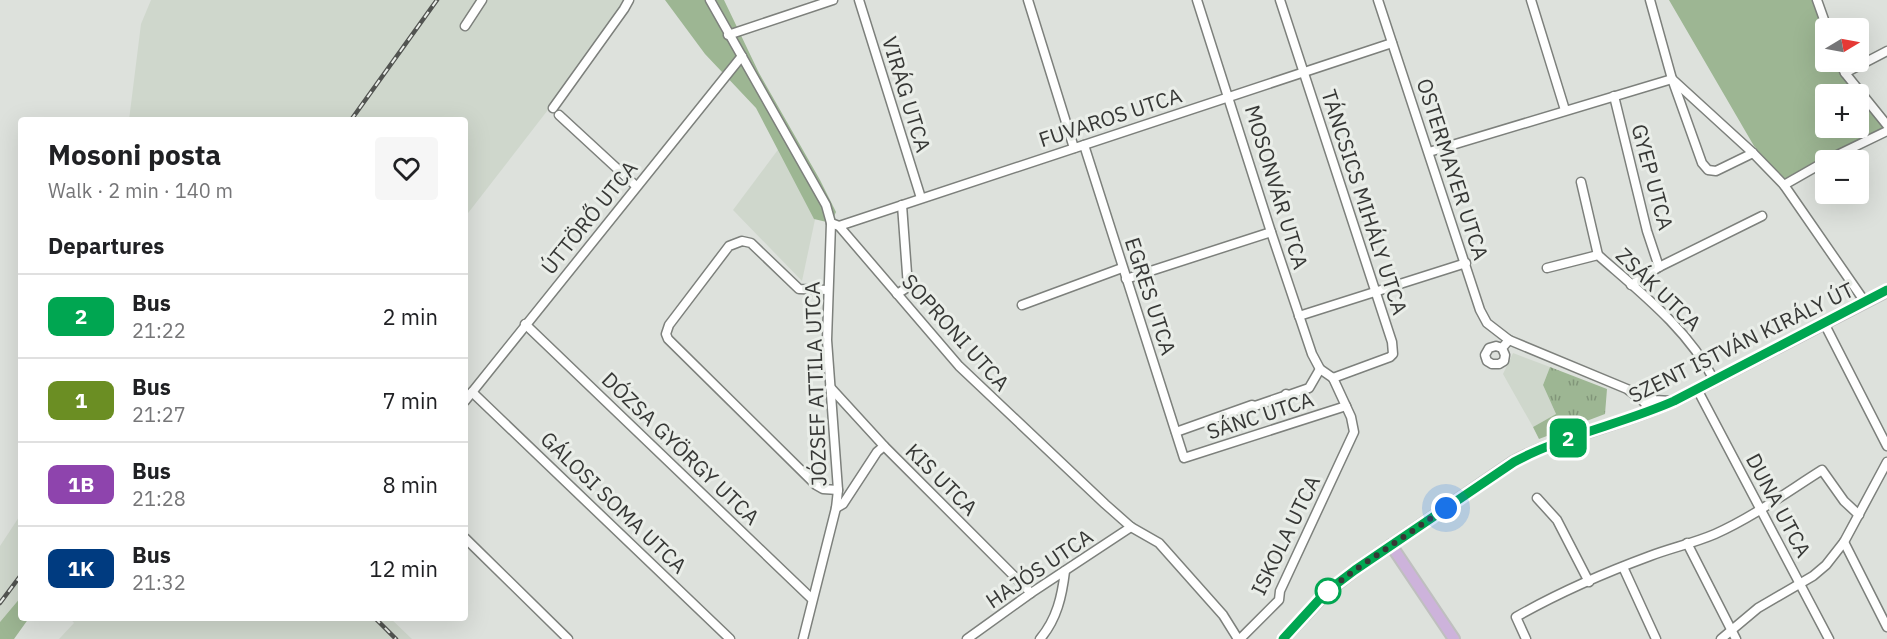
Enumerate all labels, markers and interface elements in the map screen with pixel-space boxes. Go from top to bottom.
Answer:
north arrow [1815,18,1869,72]
map controls [1815,18,1869,204]
street label: VIRÁG UTCA [876,33,938,155]
street label: OSTERMAYER UTCA [1410,75,1496,263]
street label: FUVAROS UTCA [1035,81,1185,153]
button: + [1815,84,1869,138]
street label: TÁNCSICS MIHÁLY UTCA [1315,86,1415,318]
street label: MOSONVÁR UTCA [1239,102,1315,272]
street label: GYEP UTCA [1625,121,1681,233]
text: Mosoni posta [48,136,221,173]
button: heart [375,137,438,200]
button: − [1815,150,1869,204]
street label: ÚTTÖRŐ UTCA [535,154,643,280]
text: Walk · 2 min · 140 m [48,177,233,204]
text: Departures [48,231,164,260]
street label: EGRES UTCA [1119,234,1183,358]
street label: ZSÁK UTCA [1610,241,1708,337]
street label: SOPRONI UTCA [896,267,1016,397]
street label: SZENT ISTVÁN KIRÁLY ÚT [1624,275,1858,409]
street label: JÓZSEF ATTILA UTCA [797,281,833,487]
text: Bus [132,288,171,317]
text: 2 [75,302,87,330]
text: 2 min [382,302,438,331]
text: 21:22 [132,317,186,344]
street label: DÓZSA GYÖRGY UTCA [596,365,766,531]
text: Bus [132,372,171,401]
street label: SÁNC UTCA [1203,385,1317,445]
text: 1 [75,386,87,414]
text: 7 min [382,386,438,415]
text: 21:27 [132,401,186,428]
line badge: 2 [1548,418,1588,458]
text: 2 [1562,424,1574,452]
street label: GÁLOSI SOMA UTCA [535,425,693,579]
street label: KIS UTCA [900,437,984,521]
street label: DUNA UTCA [1740,448,1818,562]
text: Bus [132,456,171,485]
text: 1B [68,470,94,498]
text: 8 min [382,470,438,499]
street label: ISKOLA UTCA [1244,470,1326,600]
text: 21:28 [132,485,186,512]
your location [1431,493,1461,523]
street label: HAJÓS UTCA [980,522,1098,614]
text: Bus [132,540,171,569]
text: 1K [67,554,95,582]
text: 12 min [369,554,438,583]
text: 21:32 [132,569,186,596]
unlabelled marker [1315,578,1341,604]

